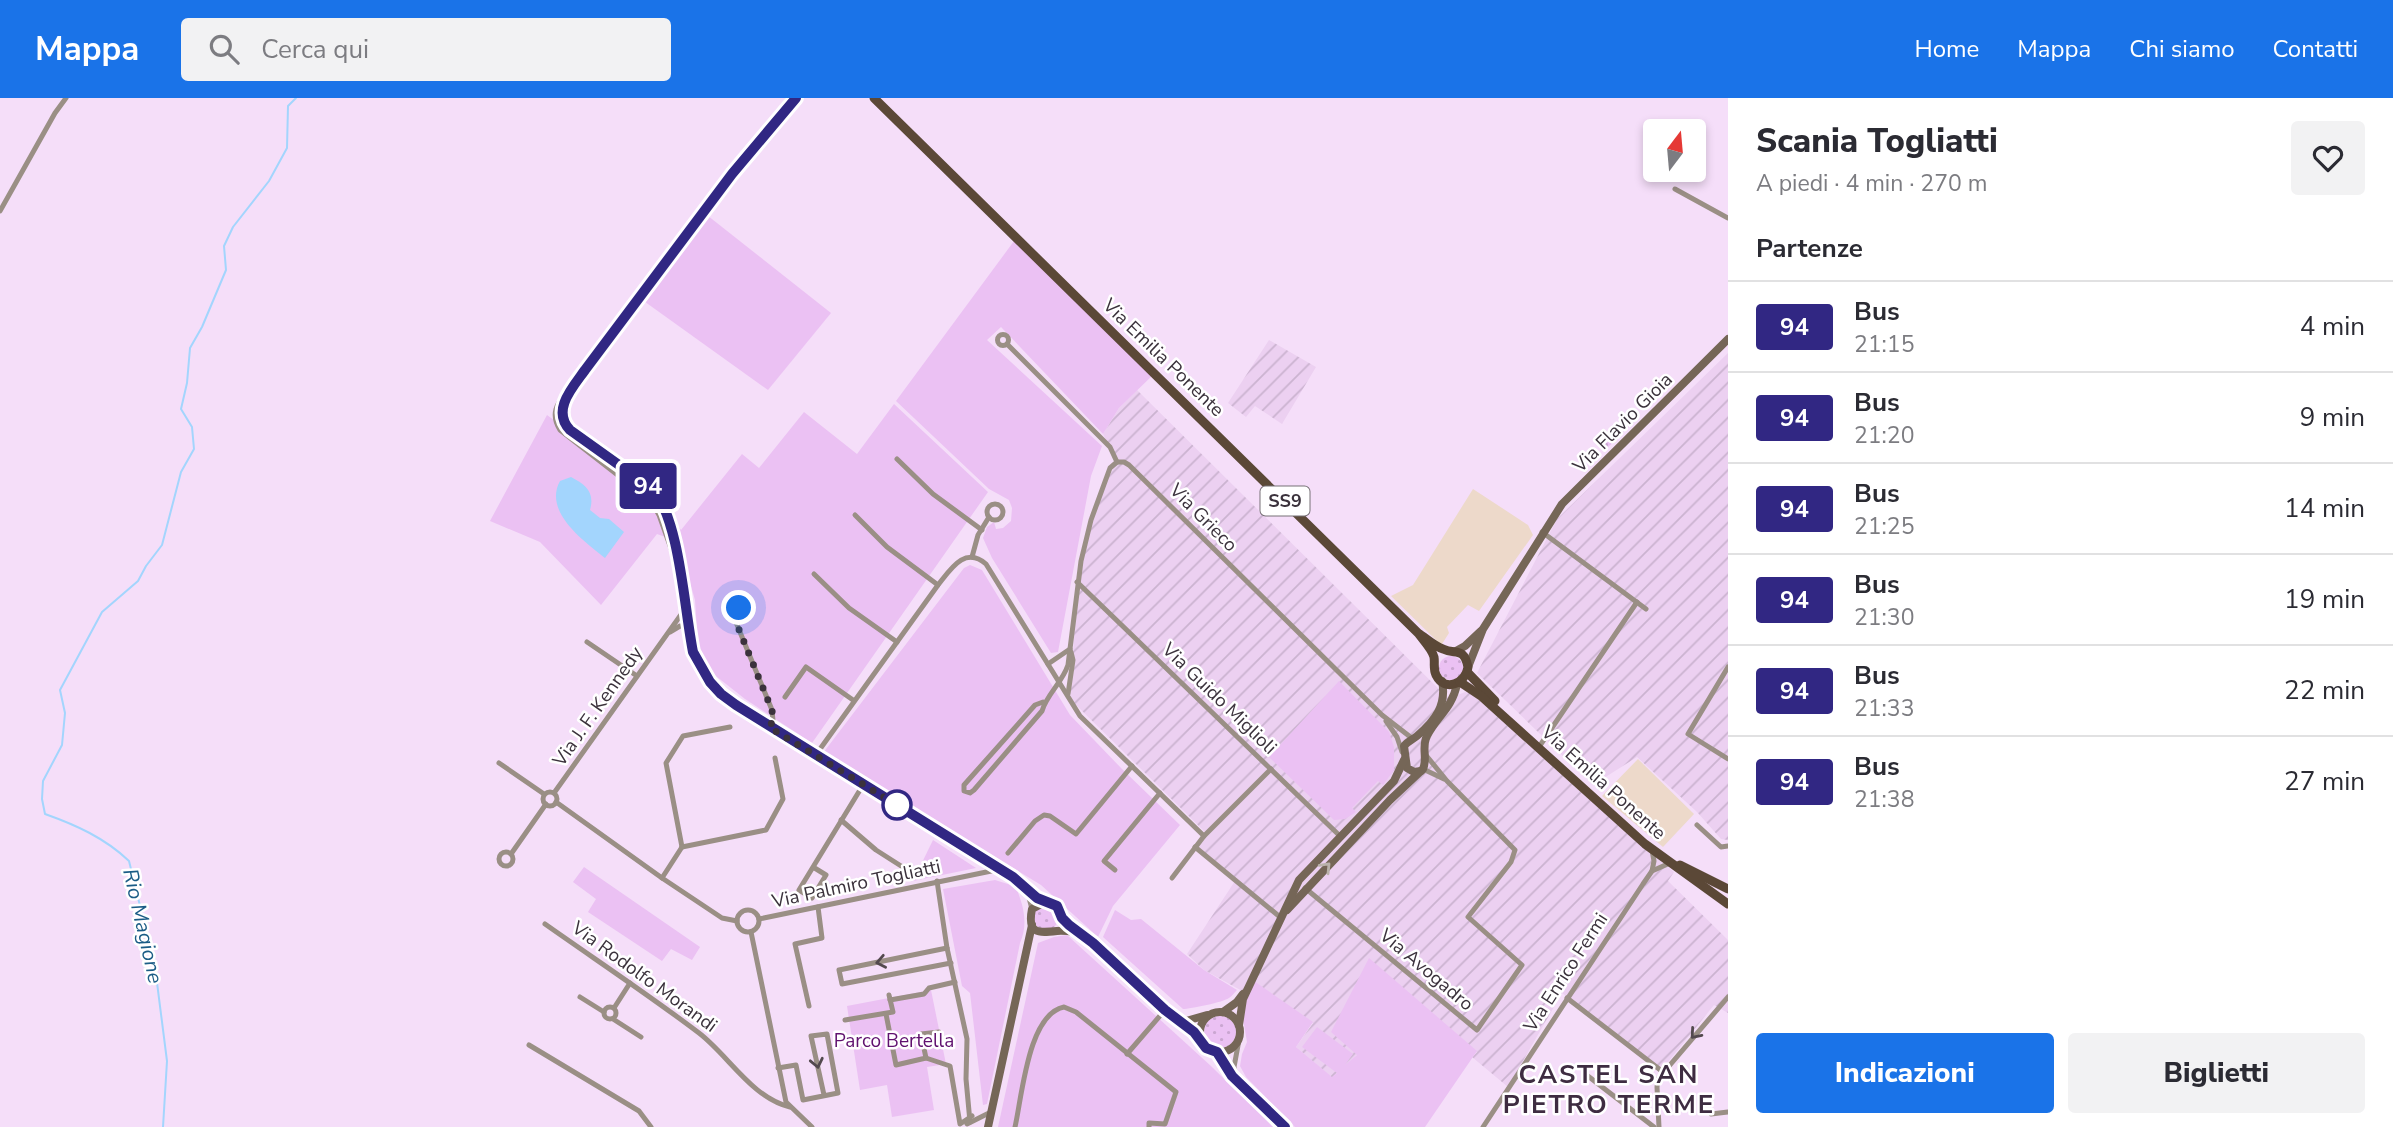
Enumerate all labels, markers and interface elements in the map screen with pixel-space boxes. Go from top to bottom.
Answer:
search box [181,18,671,81]
text: Mappa [35,27,139,72]
icon: search [205,30,243,68]
text: Cerca qui [261,32,369,67]
text: Home [1914,33,1979,65]
text: Mappa [2017,33,2091,65]
text: Chi siamo [2129,33,2235,65]
text: Contatti [2273,33,2358,65]
north arrow [1643,119,1706,182]
map controls [1643,119,1706,182]
text: Scania Togliatti [1756,119,1998,164]
button: heart [2291,121,2365,195]
text: A piedi · 4 min · 270 m [1756,168,1987,199]
text: Partenze [1756,231,1863,266]
street label: Via Emilia Ponente [1096,292,1230,423]
text: Bus [1854,294,1900,329]
text: 4 min [2300,309,2365,344]
text: 94 [1780,311,1809,343]
text: 21:15 [1854,329,1914,360]
street label: Via Flavio Gioia [1566,367,1678,479]
text: Bus [1854,385,1900,420]
text: 9 min [2300,400,2365,435]
text: 94 [1780,402,1809,434]
text: 21:20 [1854,420,1914,451]
line badge: 94 [616,463,680,509]
text: 94 [634,470,662,502]
text: Bus [1854,476,1900,511]
street label: Via Grieco [1163,477,1243,558]
road number: SS9 [1260,486,1310,516]
text: 14 min [2284,491,2365,526]
text: 94 [1780,493,1809,525]
text: 21:25 [1854,511,1914,542]
text: Bus [1854,567,1900,602]
text: 19 min [2284,582,2365,617]
text: 94 [1780,584,1809,616]
your location [721,590,756,625]
text: 21:30 [1854,602,1914,633]
street label: Via Guido Miglioli [1156,636,1282,760]
street label: Via J. F. Kennedy [546,641,649,773]
text: Bus [1854,658,1900,693]
text: 22 min [2284,673,2365,708]
text: 94 [1780,675,1809,707]
text: 21:33 [1854,693,1914,724]
street label: Via Emilia Ponente [1535,719,1671,846]
text: Bus [1854,749,1900,784]
text: 27 min [2284,764,2365,799]
text: 94 [1780,766,1809,798]
text: 21:38 [1854,784,1914,815]
unlabelled marker [882,790,912,820]
street label: Via Palmiro Togliatti [769,853,943,915]
one-way arrow [1318,862,1331,875]
water label: Rio Magione [116,866,170,986]
street label: Via Enrico Fermi [1517,908,1614,1038]
street label: Via Rodolfo Morandi [566,915,722,1038]
street label: Via Avogadro [1373,922,1479,1017]
one-way arrow [875,953,887,968]
one-way arrow [1691,1026,1703,1039]
park label: Parco Bertella [834,1028,954,1054]
button: Indicazioni [1756,1033,2054,1113]
button: Biglietti [2068,1033,2365,1113]
one-way arrow [809,1057,824,1069]
district label: CASTEL SAN PIETRO TERME [1503,1057,1715,1122]

